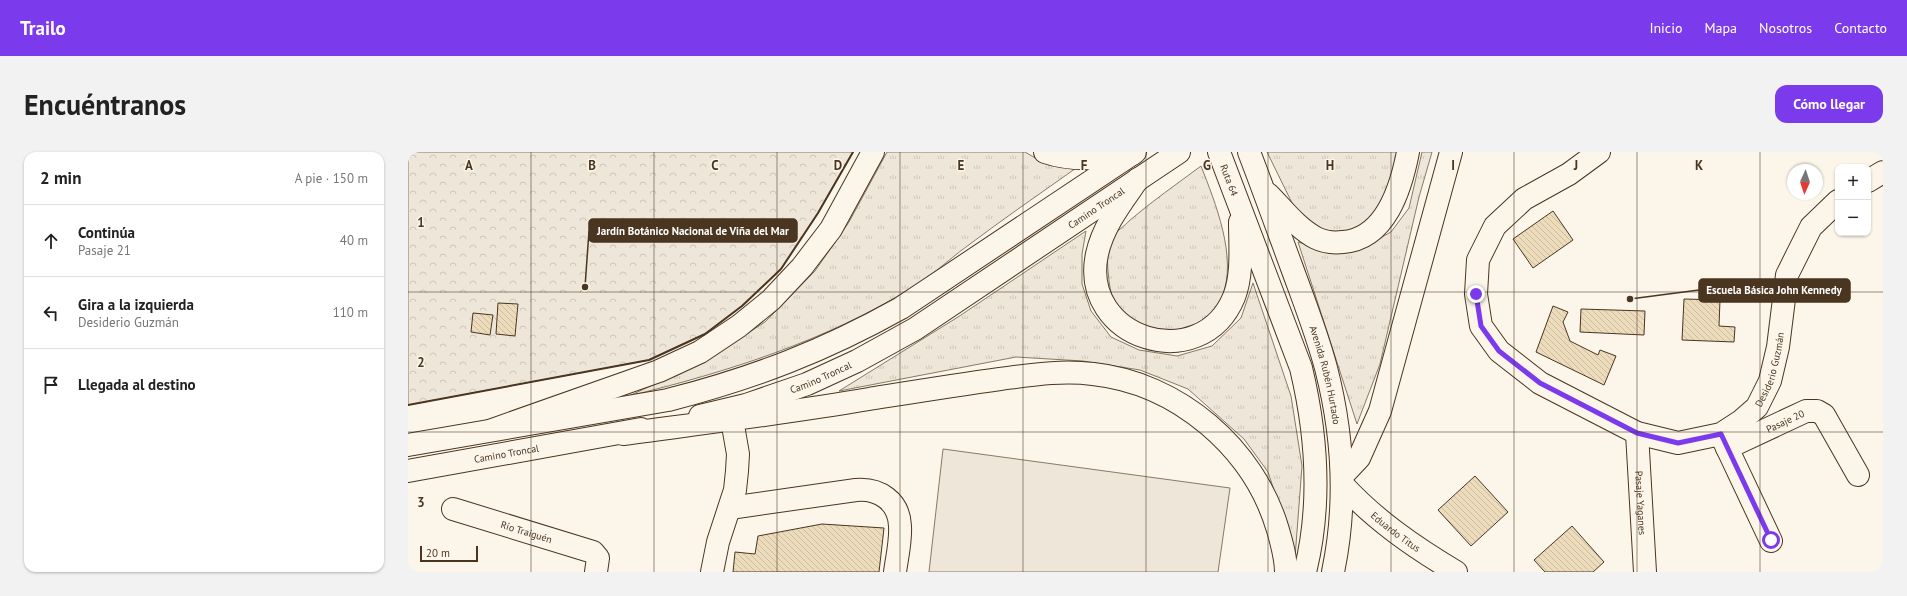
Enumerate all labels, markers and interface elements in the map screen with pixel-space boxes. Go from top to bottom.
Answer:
text: Trailo [20,16,66,40]
text: Inicio [1649,19,1682,37]
text: Mapa [1704,19,1737,37]
text: Nosotros [1759,19,1812,37]
text: Contacto [1834,19,1887,37]
button: Cómo llegar [1775,85,1883,123]
text: Encuéntranos [24,86,186,123]
text: A [465,157,473,174]
text: B [588,157,596,174]
text: C [711,157,719,174]
text: D [834,157,842,174]
text: E [958,157,965,174]
text: F [1081,157,1088,174]
text: G [1203,157,1211,174]
text: H [1326,157,1334,174]
text: I [1451,157,1455,174]
text: J [1573,157,1578,174]
text: K [1695,157,1703,174]
street label: Ruta 64 [1217,162,1241,199]
north arrow [1787,164,1823,200]
map controls [1835,164,1871,236]
button: + [1835,164,1871,200]
text: 2 min [40,167,81,189]
text: A pie · 150 m [295,170,368,187]
street label: Camino Troncal [1065,184,1127,232]
button: − [1835,200,1871,236]
text: 1 [417,214,425,231]
callout: Jardín Botánico Nacional de Viña del Mar [589,219,797,242]
text: Continúa [78,223,135,242]
text: Jardín Botánico Nacional de Viña del Mar [596,224,789,238]
icon: ahead [40,230,62,252]
text: 40 m [340,232,368,249]
text: Pasaje 21 [78,242,131,259]
callout: Escuela Básica John Kennedy [1699,279,1850,302]
text: Escuela Básica John Kennedy [1706,283,1843,297]
route end [1467,285,1485,303]
text: Gira a la izquierda [78,295,194,314]
icon: left [40,302,62,324]
text: 110 m [333,304,368,321]
text: Desiderio Guzmán [78,314,179,331]
street label: Avenida Rubén Hurtado [1306,324,1343,425]
street label: Desiderio Guzmán [1752,331,1787,409]
text: 2 [417,354,425,371]
street label: Camino Troncal [788,358,854,396]
icon: arrive [40,374,62,396]
text: Llegada al destino [78,375,196,394]
street label: Pasaje 20 [1764,407,1807,436]
street label: Camino Troncal [473,442,540,466]
street label: Pasaje Yaganes [1632,470,1649,535]
text: 3 [417,494,425,511]
street label: Eduardo Titus [1368,509,1423,555]
street label: Río Traiguén [499,518,554,546]
route start [1762,531,1780,549]
scale bar [420,544,478,563]
text: 20 m [426,546,450,560]

